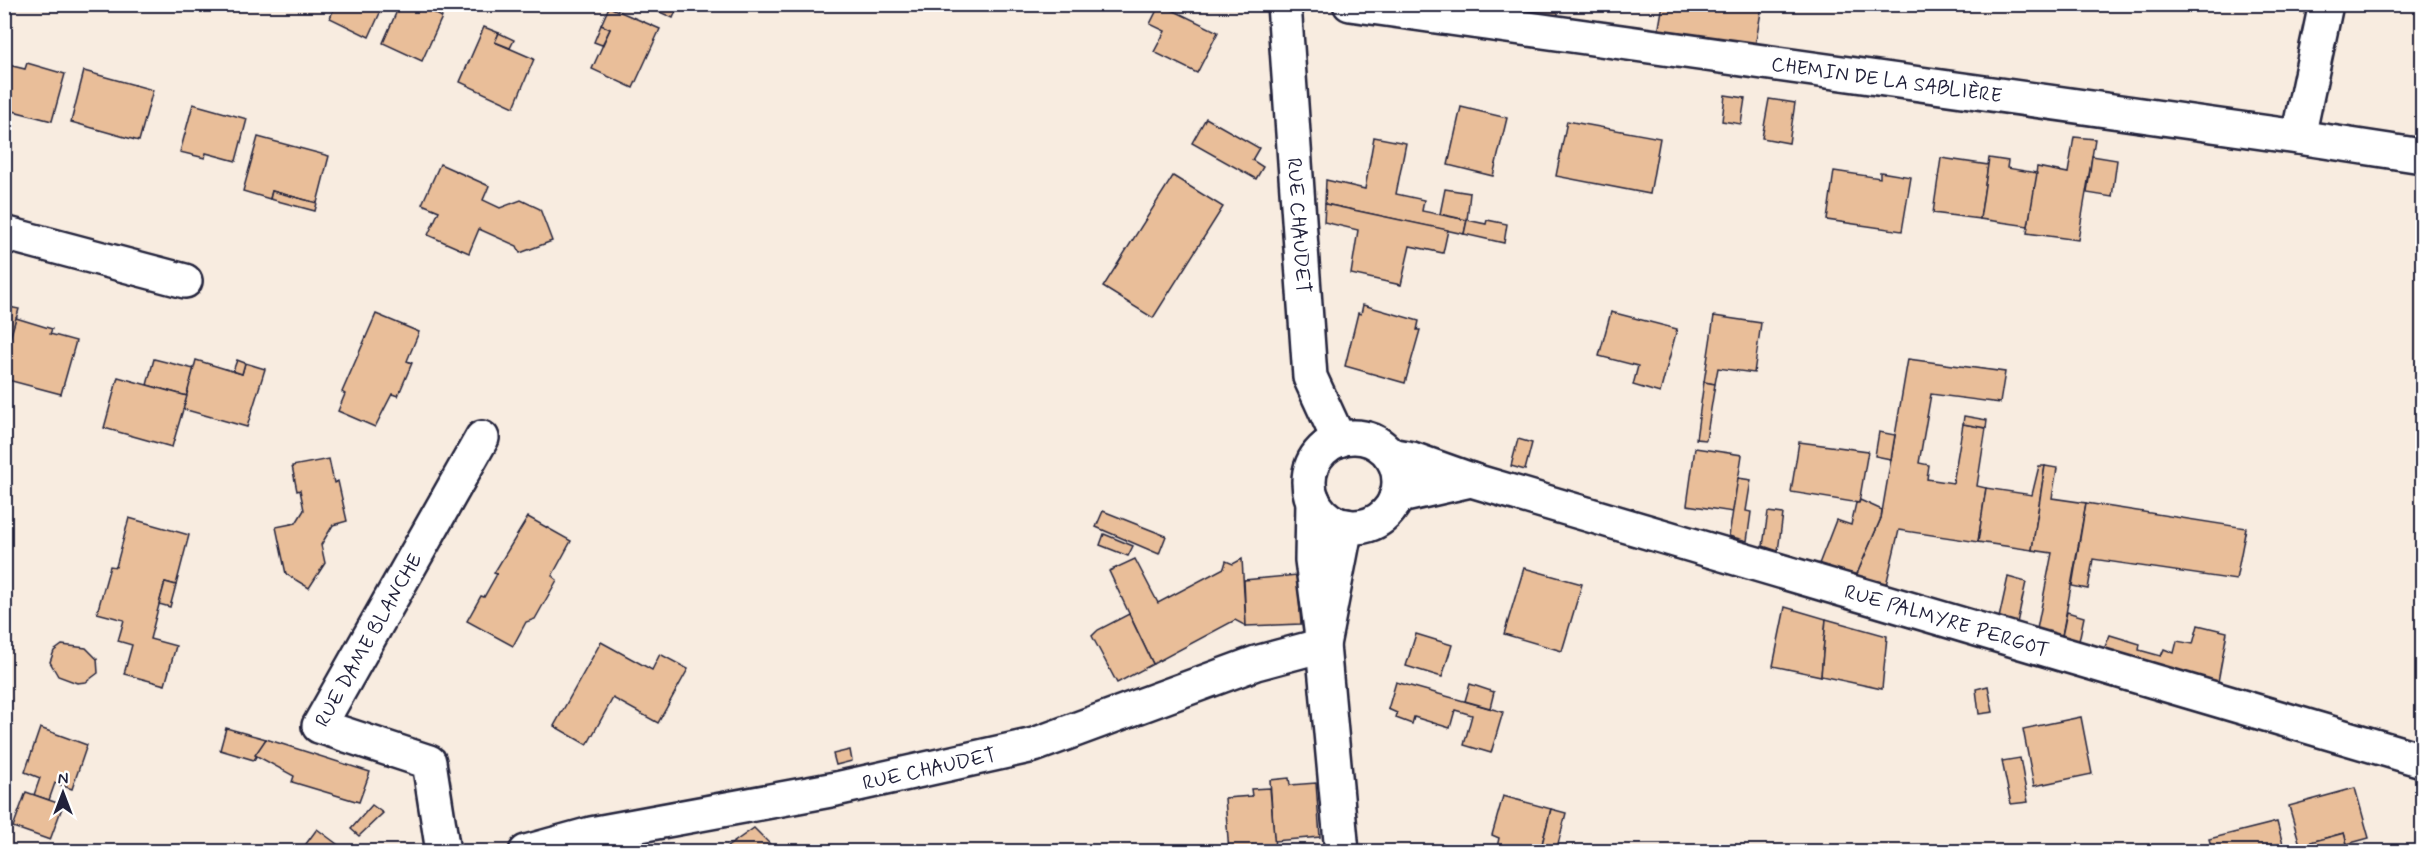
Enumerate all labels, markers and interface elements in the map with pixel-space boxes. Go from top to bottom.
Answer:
street label: CHEMIN DE LA SABLIÈRE [1769,51,2004,110]
street label: RUE CHAUDET [1280,157,1316,294]
street label: RUE DAME BLANCHE [309,549,429,732]
street label: RUE PALMYRE PERGOT [1841,579,2052,664]
street label: RUE CHAUDET [860,742,999,798]
north arrow [33,763,93,823]
text: N [58,769,68,790]

